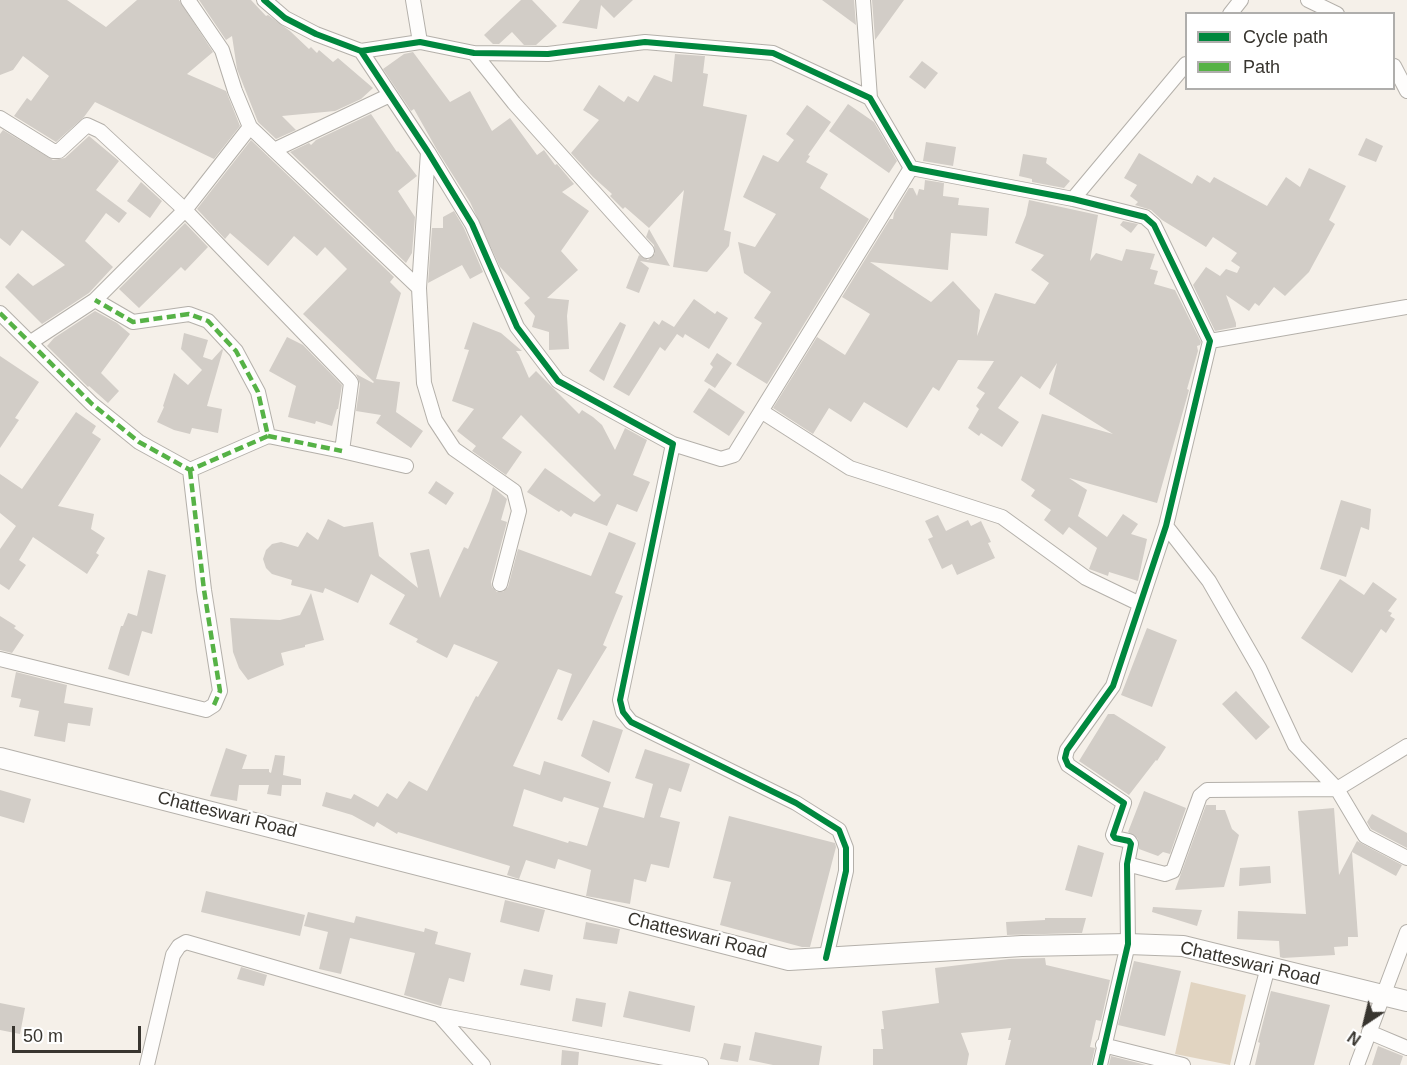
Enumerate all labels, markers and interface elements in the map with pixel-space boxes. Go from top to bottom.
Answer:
legend [1185,12,1395,90]
text: Cycle path [1243,27,1328,47]
text: Path [1243,57,1280,77]
street label: Chatteswari Road [155,787,299,843]
street label: Chatteswari Road [625,908,769,964]
street label: Chatteswari Road [1178,937,1322,991]
north arrow [1335,993,1395,1053]
scale bar [15,1014,144,1052]
text: 50 m [23,1026,63,1046]
text: N [1345,1028,1364,1048]

